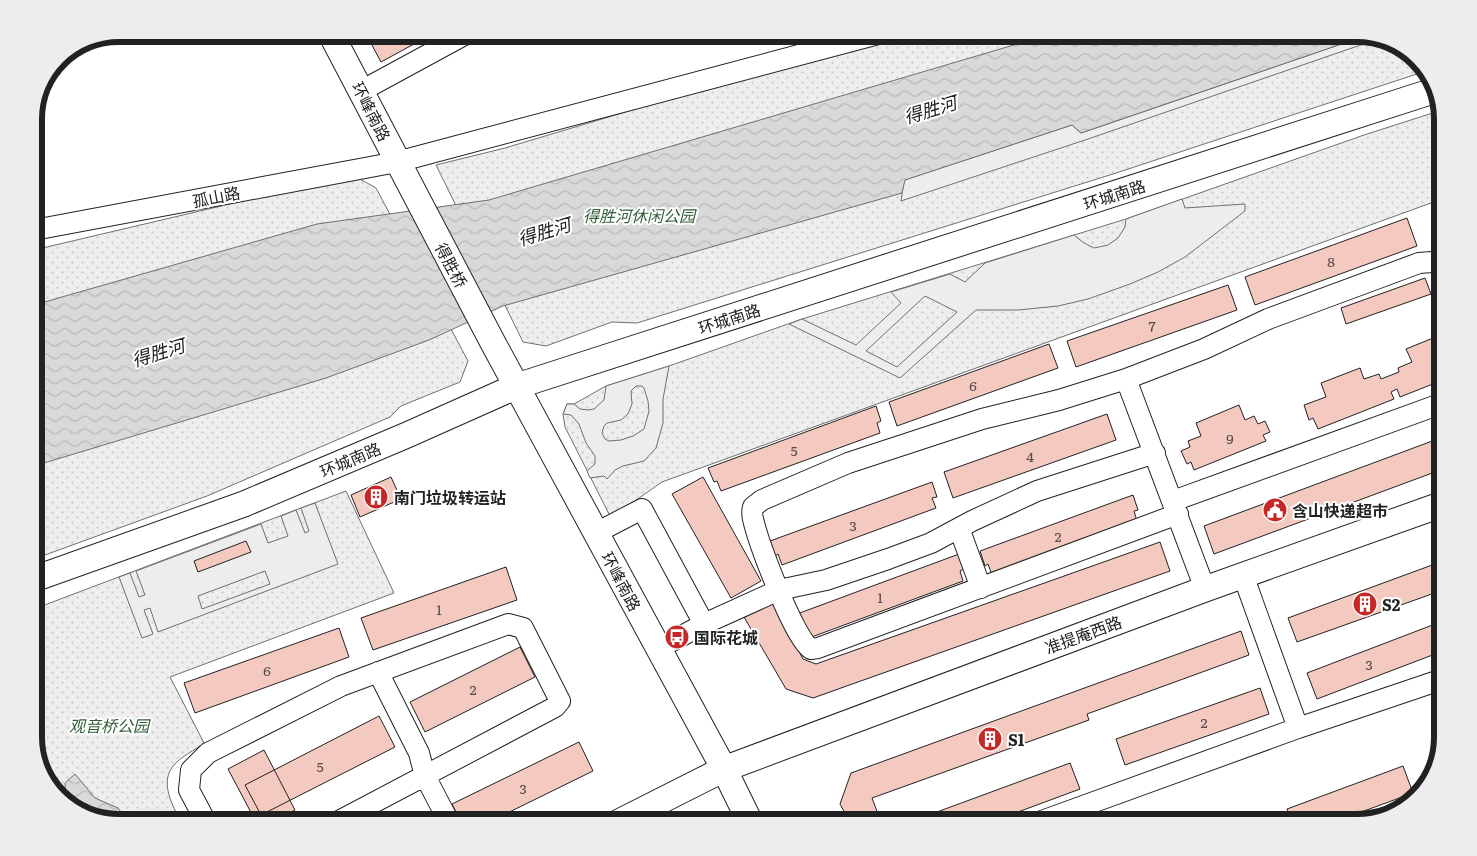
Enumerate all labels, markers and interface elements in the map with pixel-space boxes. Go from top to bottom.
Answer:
street label: 环峰南路 [347,77,397,145]
water label: 得胜河 [900,87,963,130]
street label: 环城南路 [1080,173,1148,215]
street label: 孤山路 [190,180,242,212]
park label: 得胜河休闲公园 [583,203,697,227]
water label: 得胜河 [514,209,577,252]
street label: 得胜桥 [430,238,474,292]
house number: 8 [1327,251,1335,271]
street label: 环城南路 [695,297,763,339]
house number: 7 [1148,315,1156,335]
water label: 得胜河 [128,330,191,373]
house number: 6 [969,375,977,395]
house number: 9 [1226,428,1234,448]
street label: 环城南路 [316,435,384,483]
house number: 5 [790,440,798,460]
house number: 4 [1026,446,1034,466]
building icon: 南门垃圾转运站 [363,484,389,510]
place label: 南门垃圾转运站 [394,485,506,509]
public building icon: 含山快递超市 [1262,497,1288,523]
place label: 含山快递超市 [1292,498,1388,522]
house number: 3 [849,515,857,535]
house number: 2 [1054,526,1062,546]
street label: 环峰南路 [596,547,648,615]
house number: 1 [877,587,883,607]
building icon: S2 [1352,591,1378,617]
place label: S2 [1382,592,1401,616]
house number: 1 [436,599,442,619]
street label: 准提庵西路 [1041,609,1125,659]
bus stop icon: 国际花城 [664,624,690,650]
place label: 国际花城 [694,625,758,649]
house number: 3 [1365,654,1373,674]
house number: 6 [263,660,271,680]
house number: 2 [469,679,477,699]
house number: 2 [1200,712,1208,732]
park label: 观音桥公园 [69,713,151,737]
building icon: S1 [977,726,1003,752]
place label: S1 [1008,727,1025,751]
house number: 5 [316,756,324,776]
house number: 3 [519,778,527,798]

